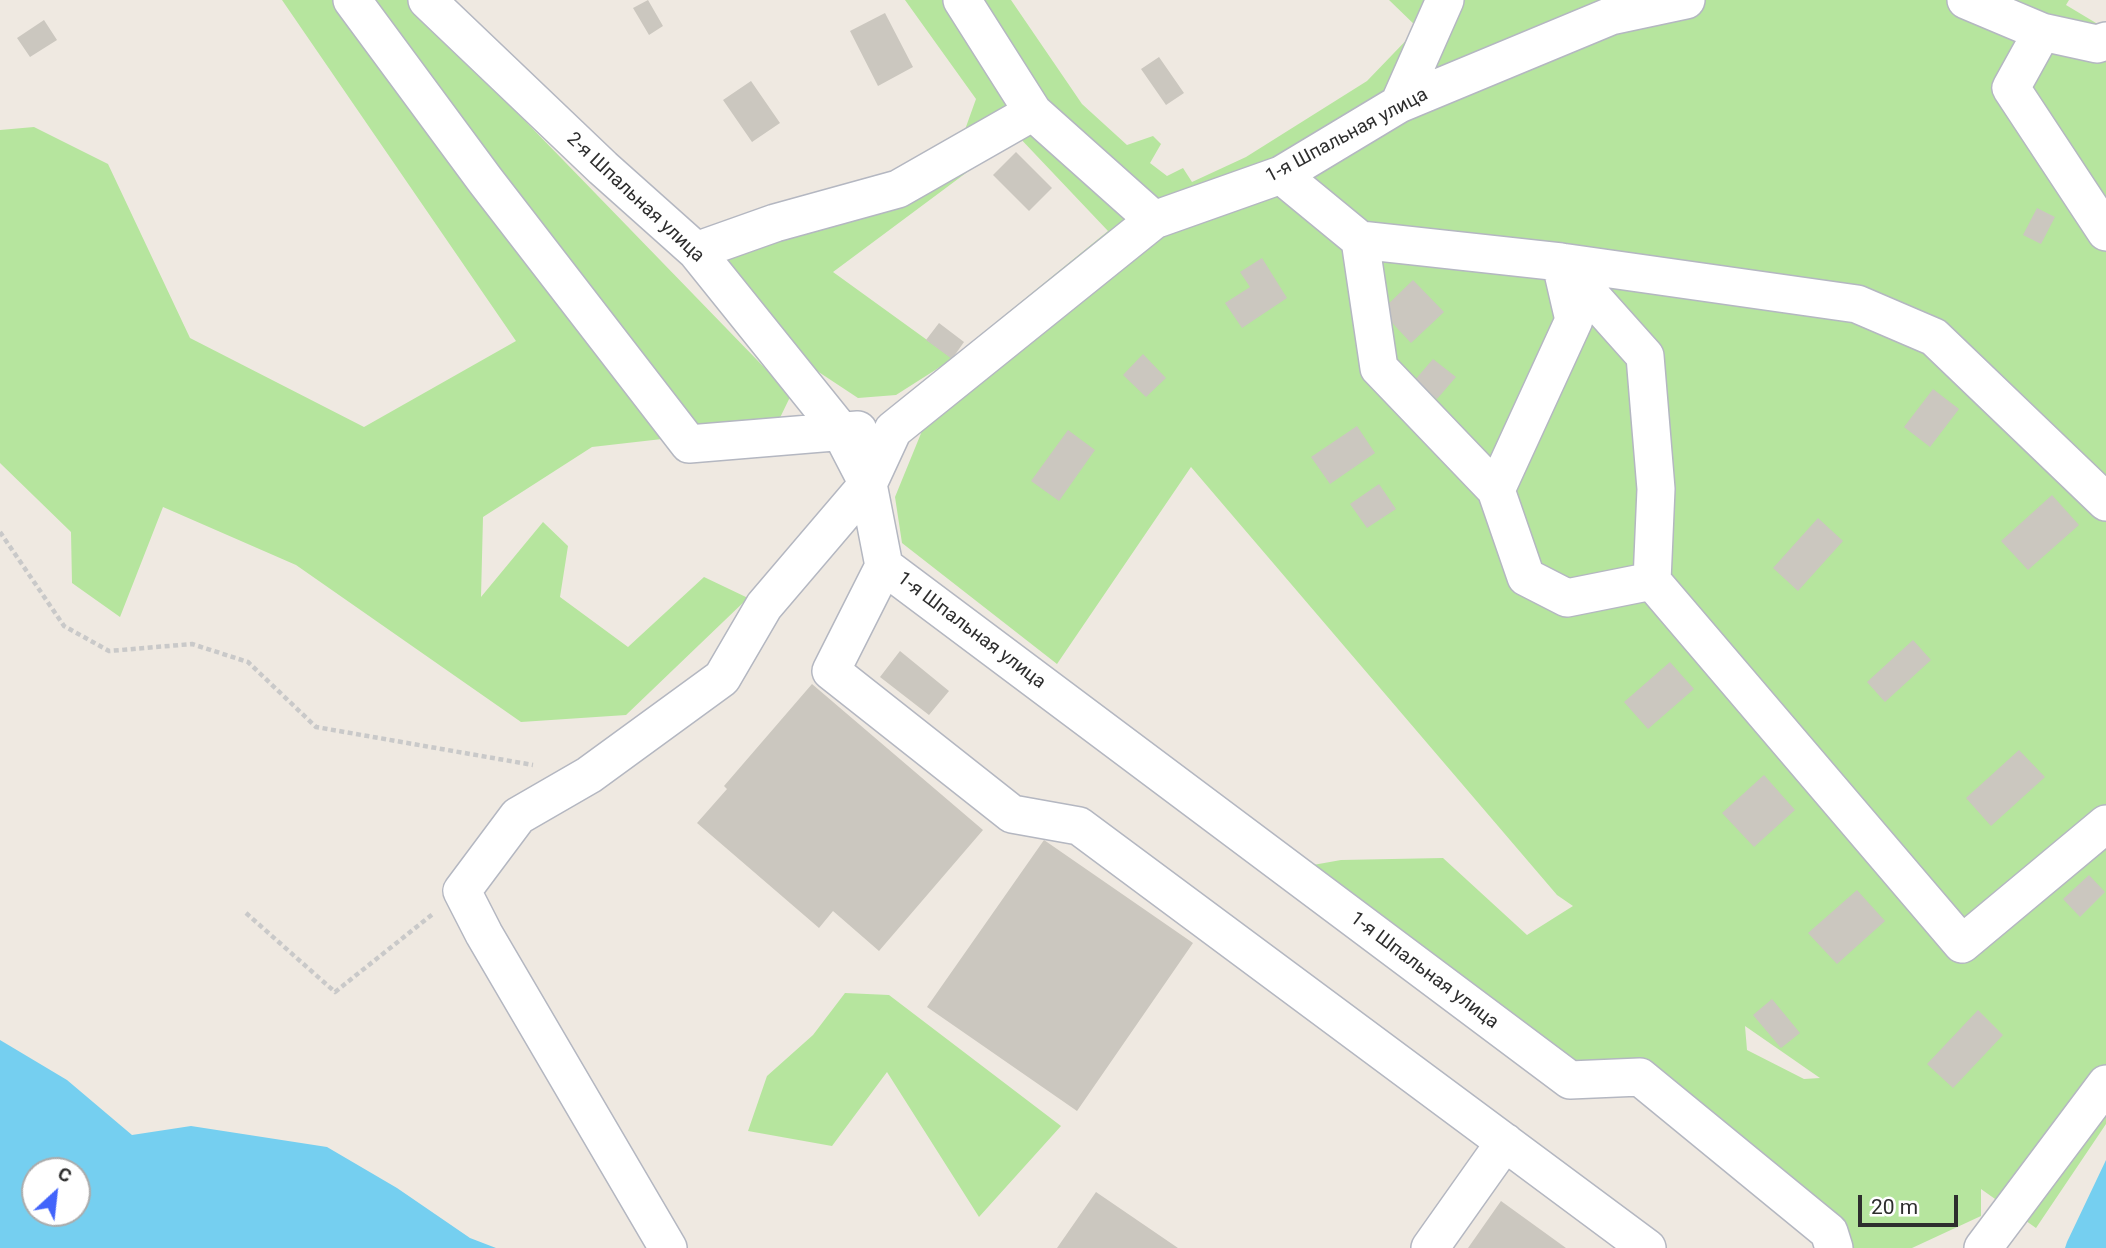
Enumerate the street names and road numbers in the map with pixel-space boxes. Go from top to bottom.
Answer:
street label: 1-я Шпальная улица [1262,84,1432,188]
street label: 2-я Шпальная улица [561,128,709,268]
street label: 1-я Шпальная улица [892,568,1050,694]
street label: 1-я Шпальная улица [1345,908,1503,1034]

